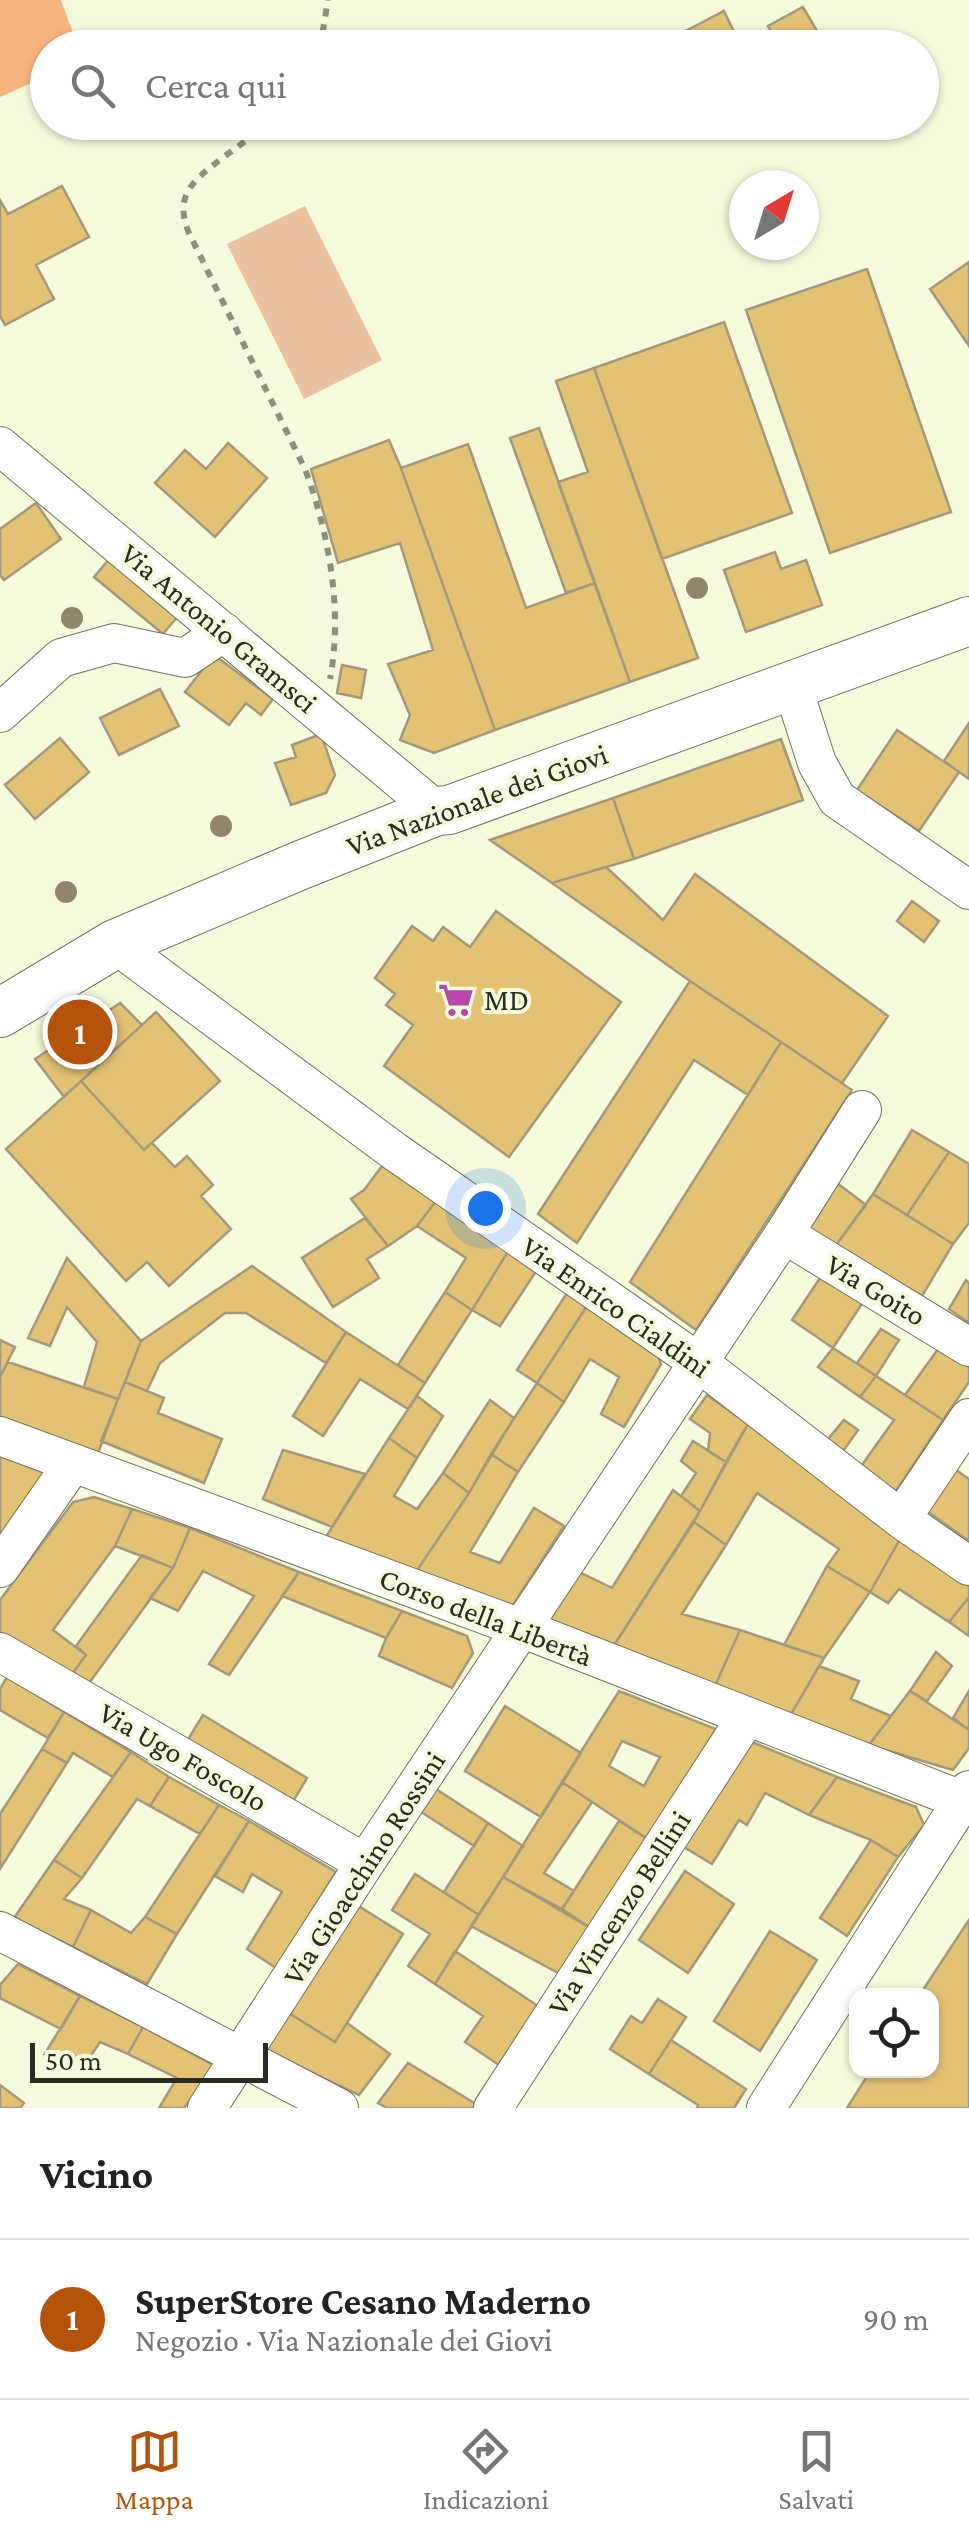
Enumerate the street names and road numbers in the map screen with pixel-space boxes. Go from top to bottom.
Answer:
street label: Via Antonio Gramsci [115,536,324,719]
street label: Via Nazionale dei Giovi [342,737,612,862]
street label: Via Enrico Cialdini [516,1229,717,1384]
street label: Via Goito [820,1247,932,1332]
street label: Corso della Libertà [375,1561,597,1672]
street label: Via Ugo Foscolo [93,1695,273,1819]
street label: Via Gioacchino Rossini [276,1745,451,1990]
street label: Via Vincenzo Bellini [540,1804,697,2021]

